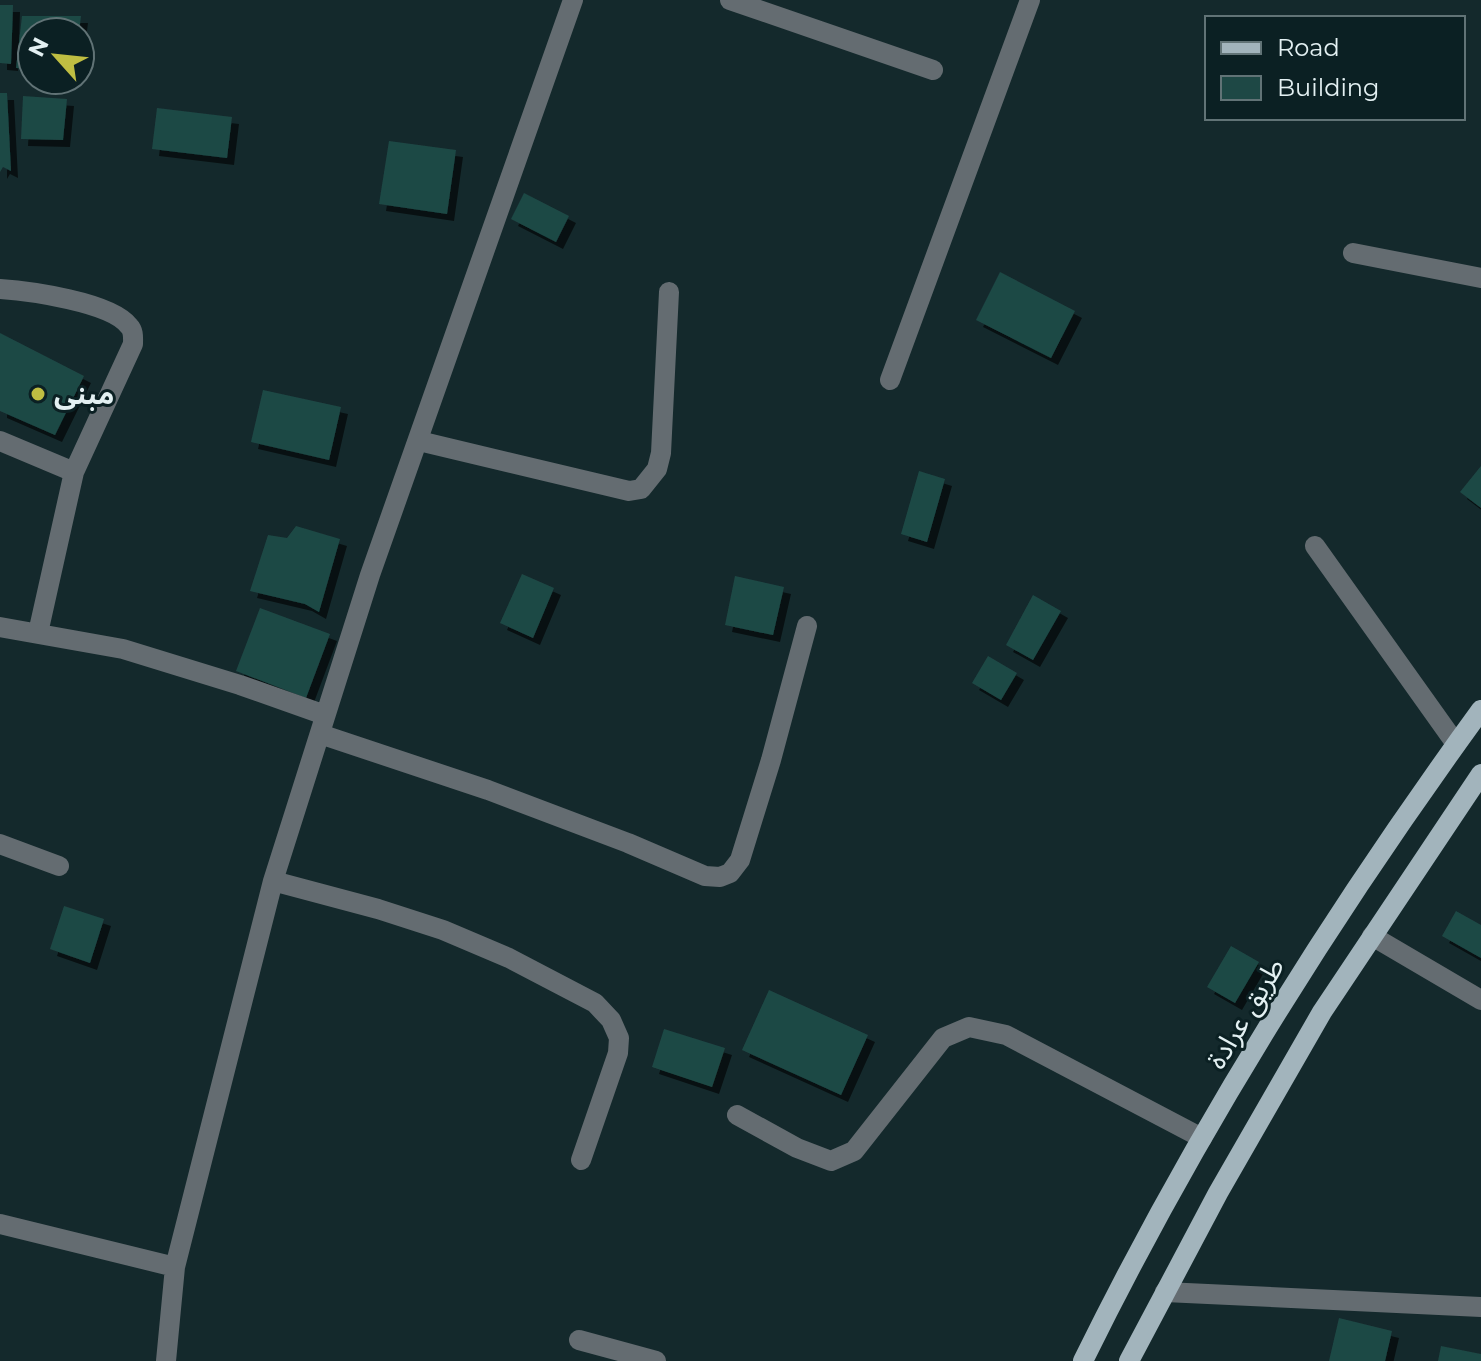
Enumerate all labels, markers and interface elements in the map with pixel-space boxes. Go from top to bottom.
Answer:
north arrow [16,16,96,96]
legend [1205,16,1465,120]
text: N [23,33,55,61]
text: Road [1277,33,1340,62]
text: Building [1277,73,1380,102]
place label: مبنى [54,377,114,411]
marker: مبنى [29,385,47,403]
street label: طريق عرادة [1199,951,1292,1075]

